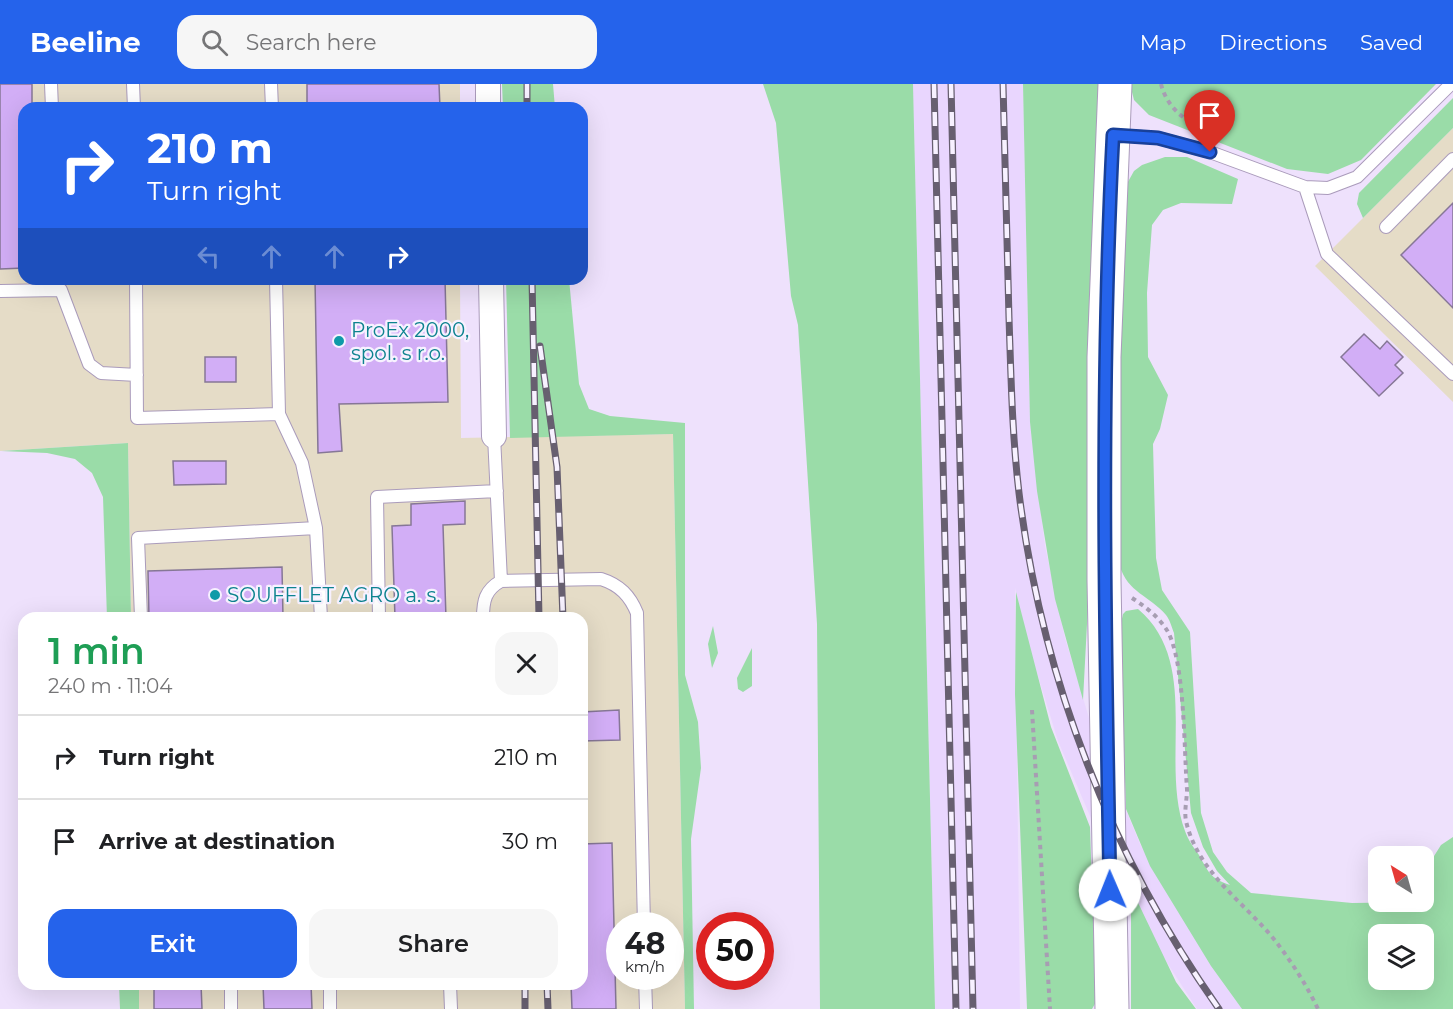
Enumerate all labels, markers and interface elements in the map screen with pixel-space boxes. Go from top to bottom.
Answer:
search box [177,15,597,69]
text: Beeline [30,25,141,59]
icon: search [198,26,231,59]
text: Search here [246,29,377,56]
text: Map [1140,30,1186,55]
text: Directions [1219,30,1327,55]
text: Saved [1360,30,1423,55]
pin [1184,90,1235,152]
icon: arrive [1193,99,1226,132]
text: 210 m [147,122,273,174]
icon: right [48,126,126,204]
text: Turn right [147,174,282,207]
icon: left [192,240,225,273]
icon: ahead [255,240,288,273]
icon: ahead [318,240,351,273]
icon: right [381,240,414,273]
place label: ProEx 2000, spol. s r.o. [351,318,469,365]
marker: ProEx 2000, spol. s r.o. [332,334,346,348]
place label: SOUFFLET AGRO a. s. [227,583,440,607]
marker: SOUFFLET AGRO a. s. [208,588,222,602]
text: 1 min [48,629,145,673]
button: close [495,632,558,695]
text: 240 m · 11:04 [48,674,173,698]
icon: right [48,741,81,774]
text: Turn right [99,744,214,771]
text: 210 m [494,744,558,771]
icon: arrive [48,825,81,858]
text: Arrive at destination [99,828,335,855]
text: 30 m [502,828,558,855]
north arrow [1368,846,1434,912]
map controls [1368,846,1434,990]
position arrow [1078,858,1142,922]
button: Exit [48,909,297,978]
button: Share [309,909,558,978]
speed limit sign: 50 [696,912,774,990]
button: layers [1368,924,1434,990]
text: 48 [625,925,665,962]
text: km/h [625,957,665,976]

